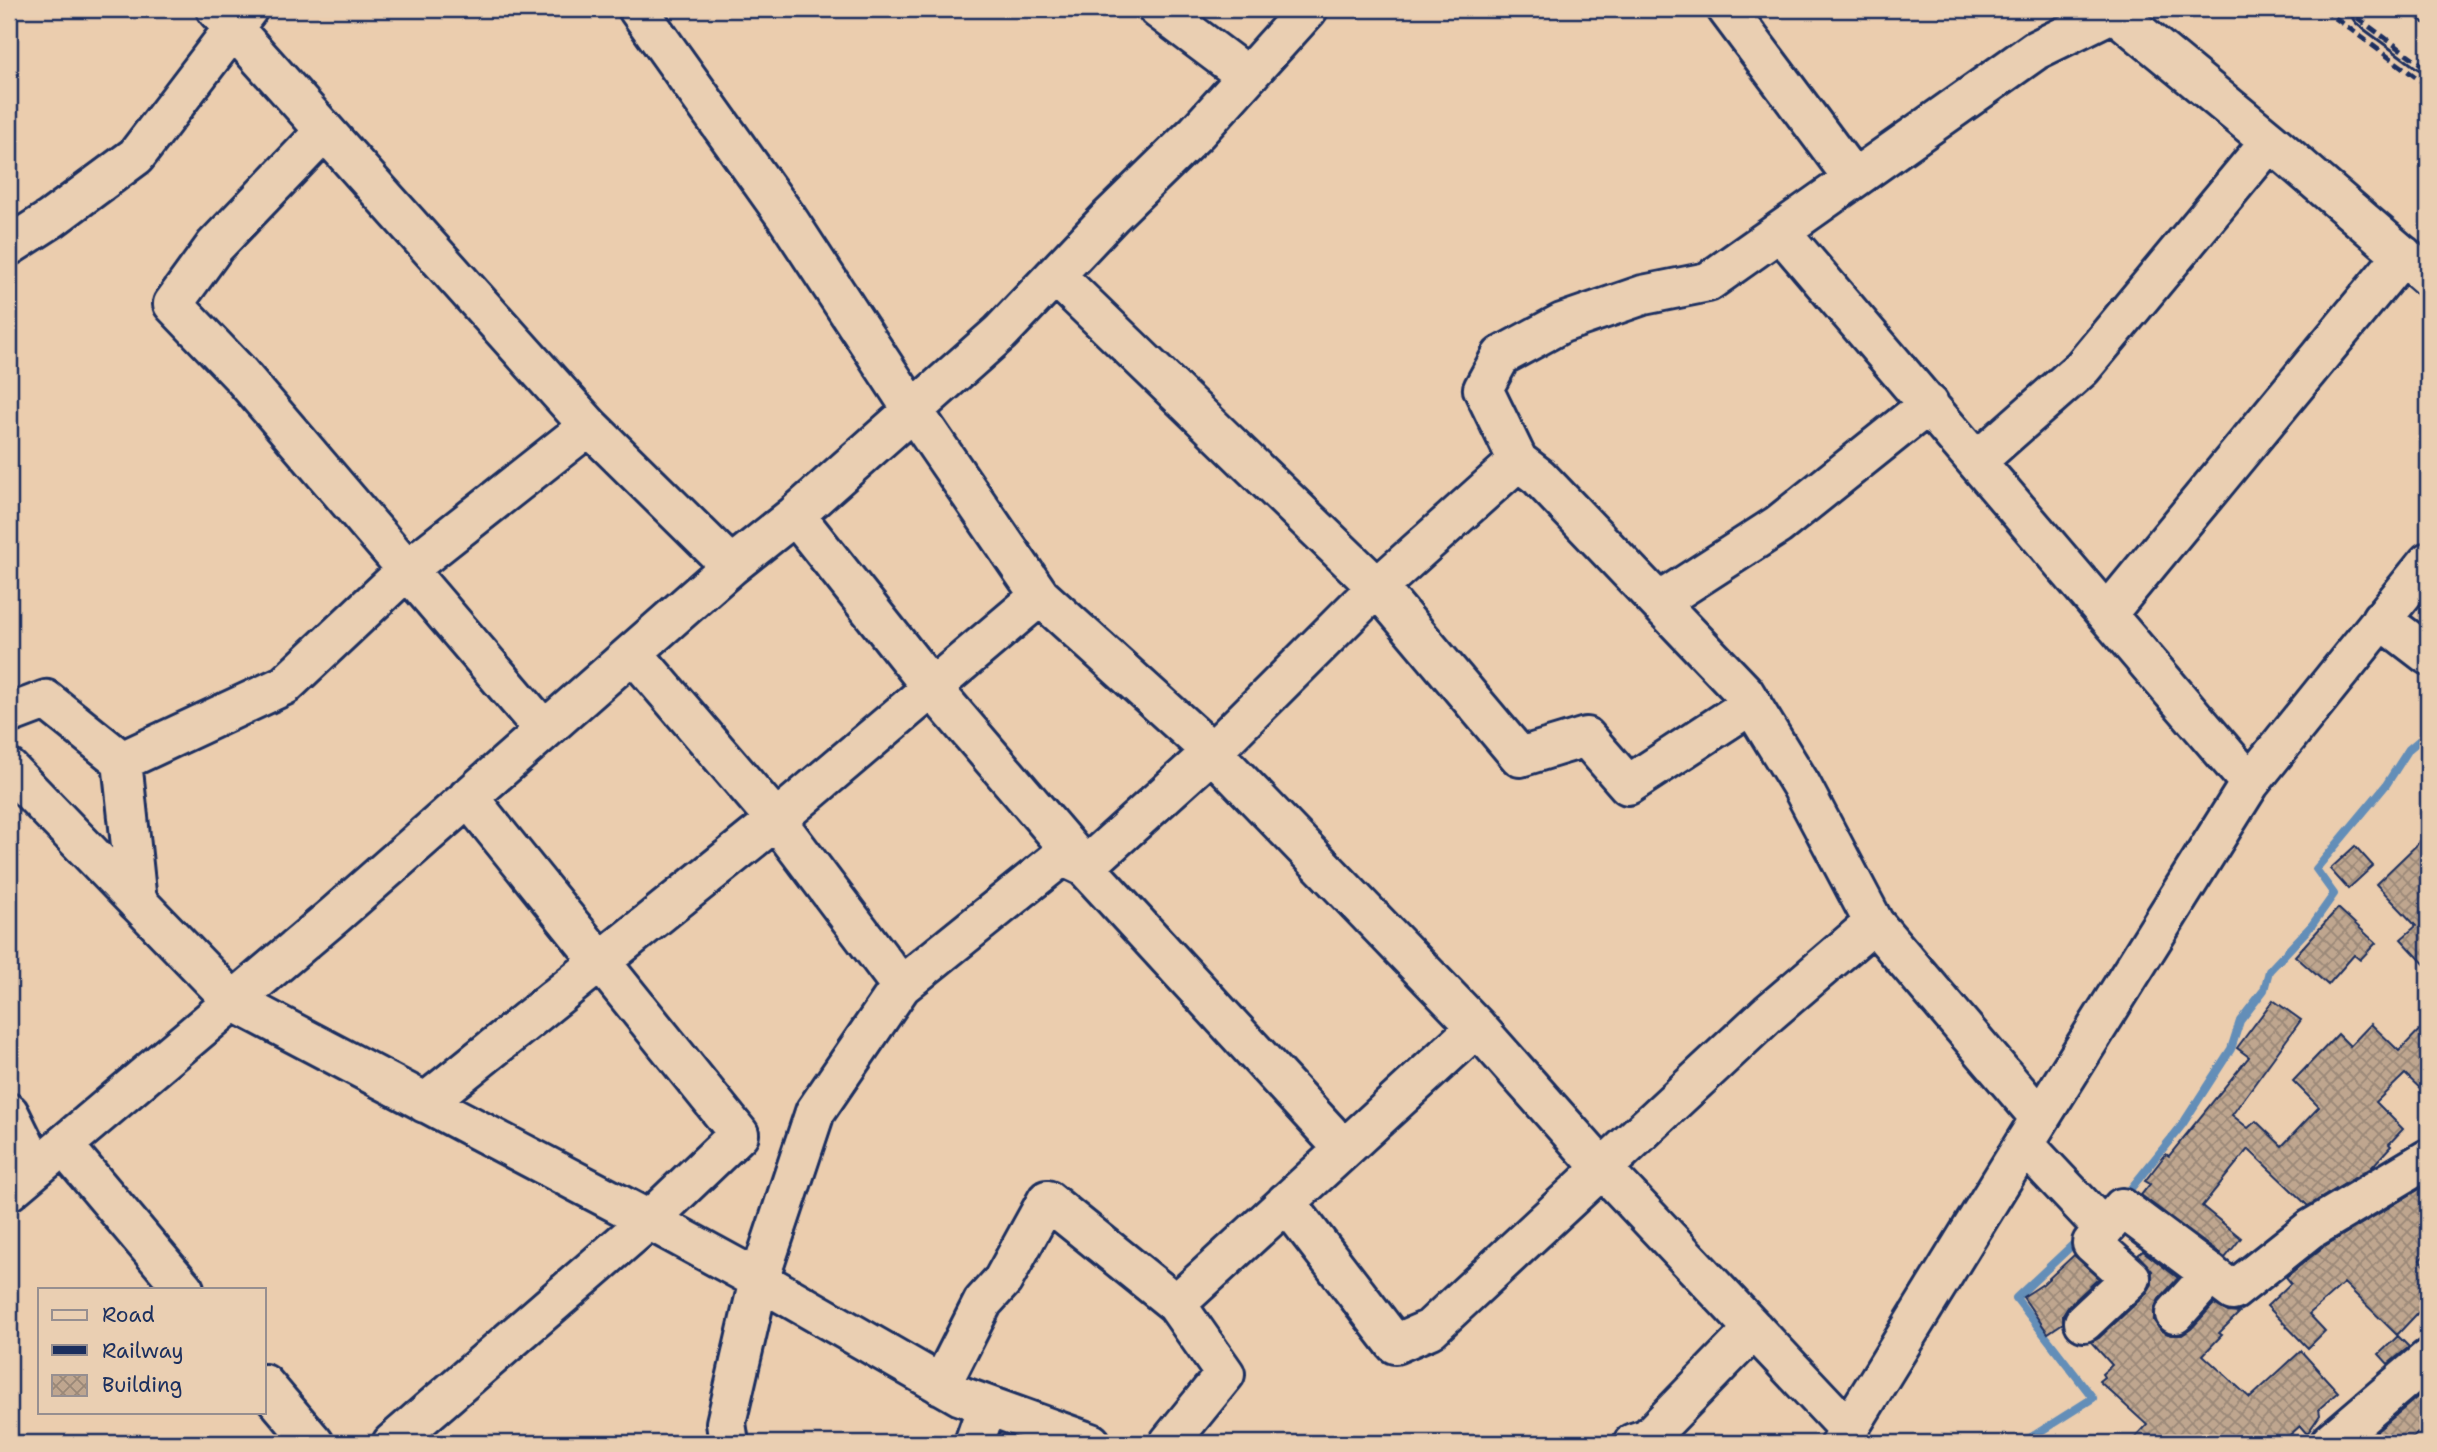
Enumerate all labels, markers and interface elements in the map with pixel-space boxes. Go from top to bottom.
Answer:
legend [38,1288,266,1414]
text: Road [102,1301,155,1329]
text: Railway [102,1337,184,1365]
text: Building [102,1371,182,1399]

